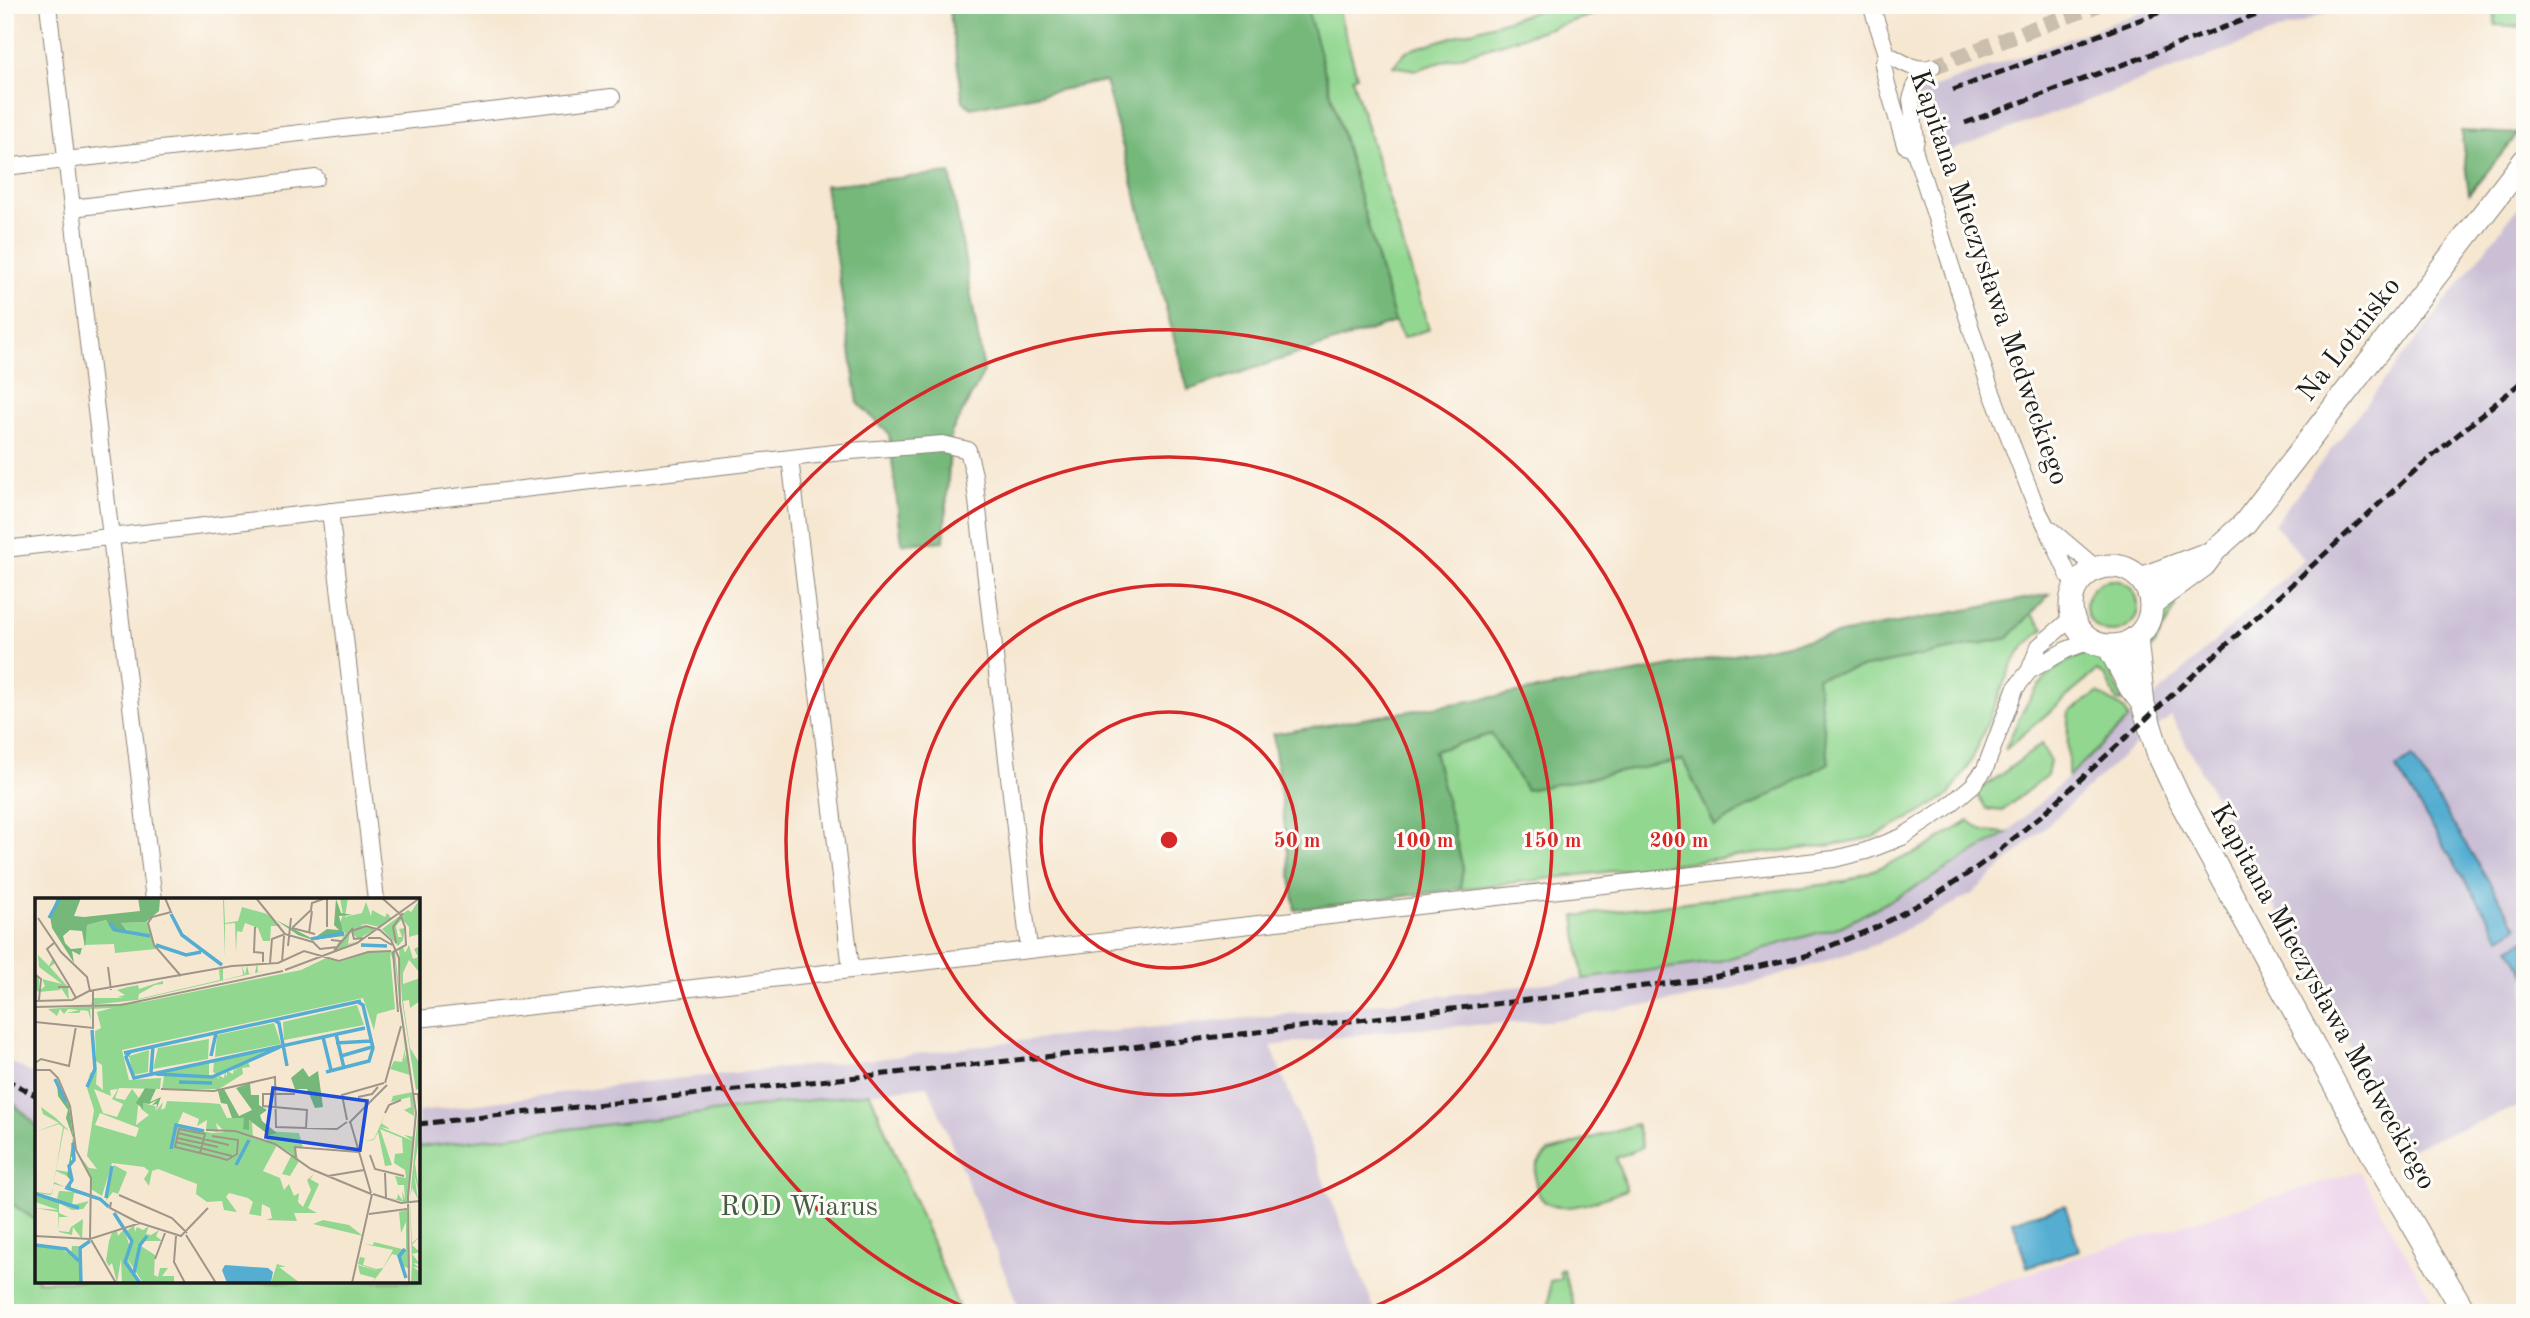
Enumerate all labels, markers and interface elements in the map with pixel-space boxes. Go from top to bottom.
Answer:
street label: Kapitana Mieczysława Medweckiego [1904,67,2072,489]
street label: Na Lotnisko [2293,273,2407,407]
street label: Kapitana Mieczysława Medweckiego [2204,799,2440,1195]
centre of rings [1157,828,1181,852]
text: 50 m [1273,831,1321,852]
text: 100 m [1394,831,1454,852]
text: 150 m [1522,831,1582,852]
text: 200 m [1649,831,1709,852]
inset map [35,898,420,1283]
park label: ROD Wiarus [720,1194,878,1222]

